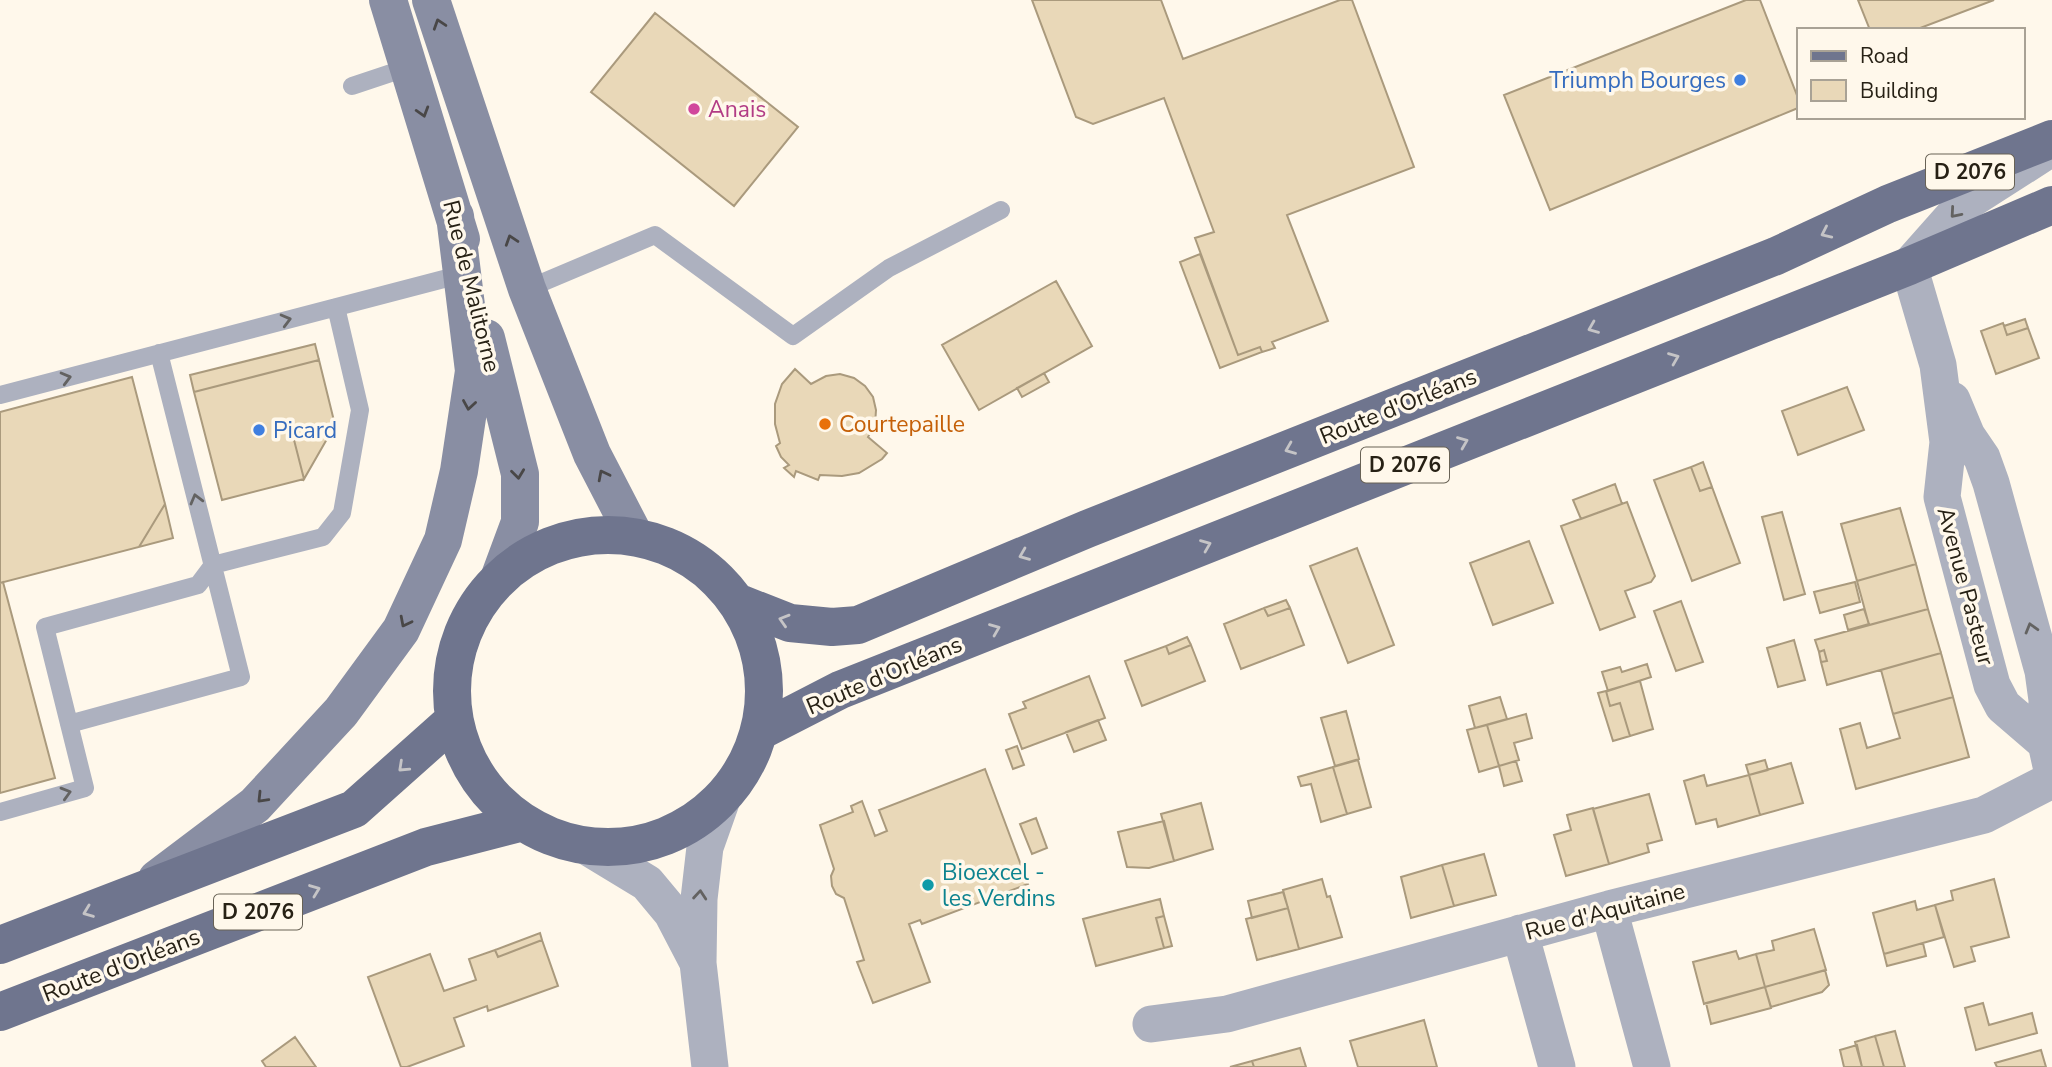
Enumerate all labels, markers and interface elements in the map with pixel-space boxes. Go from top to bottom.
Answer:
one-way arrow [433,19,447,31]
legend [1797,28,2024,119]
text: Road [1860,42,1909,70]
place label: Triumph Bourges [1549,65,1726,96]
marker: Triumph Bourges [1732,72,1748,88]
text: Building [1860,77,1938,105]
place label: Anais [708,94,766,125]
marker: Anais [686,101,702,117]
one-way arrow [415,106,430,118]
road number: D 2076 [1926,154,2014,190]
street label: Rue de Malitorne [435,197,508,375]
one-way arrow [1951,205,1964,218]
one-way arrow [1821,224,1833,238]
one-way arrow [504,235,519,247]
one-way arrow [280,314,292,328]
one-way arrow [1587,320,1599,334]
one-way arrow [1668,353,1680,367]
street label: Route d'Orléans [1315,361,1481,452]
one-way arrow [60,371,72,386]
one-way arrow [462,399,477,411]
place label: Courtepaille [839,409,965,440]
place label: Picard [273,415,337,446]
marker: Courtepaille [817,416,833,432]
marker: Picard [251,422,267,438]
one-way arrow [1456,437,1468,451]
one-way arrow [1285,440,1297,454]
road number: D 2076 [1361,448,1449,482]
one-way arrow [511,468,526,480]
one-way arrow [598,469,611,482]
one-way arrow [190,493,204,505]
street label: Avenue Pasteur [1929,504,2002,669]
one-way arrow [1199,539,1211,553]
one-way arrow [1018,547,1030,561]
one-way arrow [779,613,791,628]
one-way arrow [399,614,413,627]
one-way arrow [2025,622,2039,634]
one-way arrow [988,623,1000,637]
street label: Route d'Orléans [801,629,967,722]
one-way arrow [398,758,411,771]
one-way arrow [59,787,71,802]
one-way arrow [257,790,270,803]
place label: Bioexcel - les Verdins [942,857,1056,914]
street label: Rue d'Aquitaine [1522,875,1688,948]
marker: Bioexcel - les Verdins [920,877,936,893]
one-way arrow [309,885,321,899]
one-way arrow [692,889,707,900]
road number: D 2076 [214,894,302,930]
one-way arrow [83,903,95,917]
street label: Route d'Orléans [38,921,204,1010]

